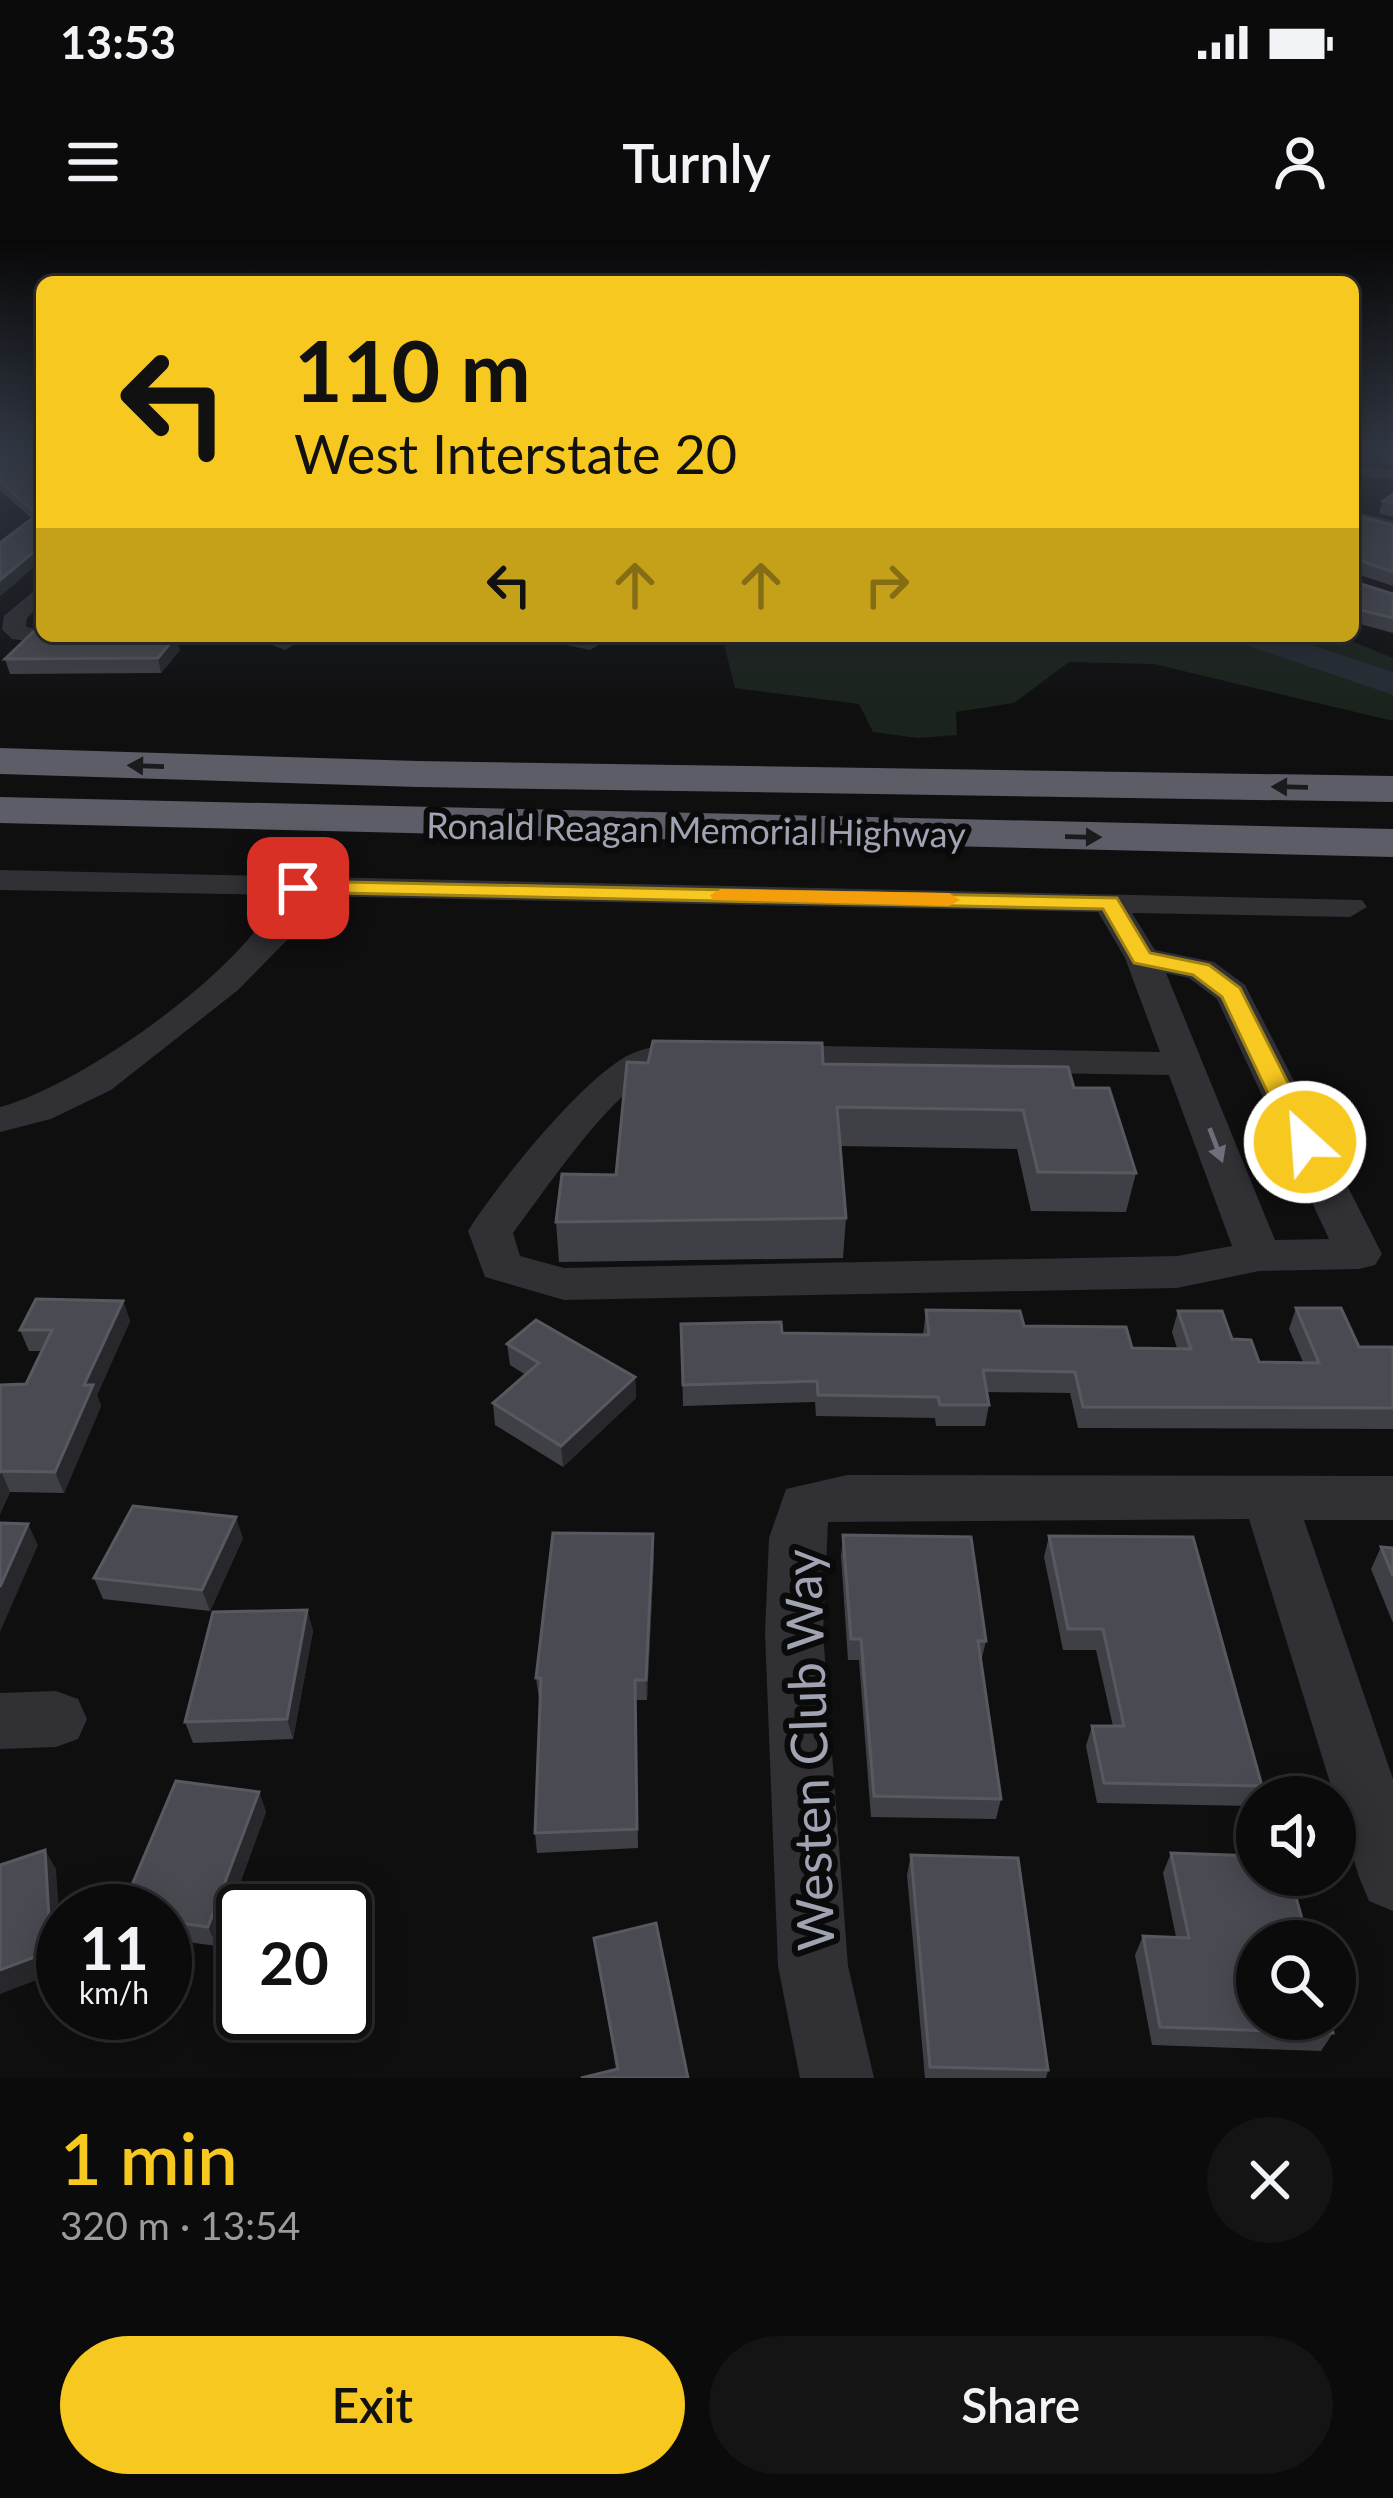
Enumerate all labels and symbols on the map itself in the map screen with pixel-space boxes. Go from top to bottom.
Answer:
one-way arrow [126,756,164,775]
one-way arrow [1270,777,1308,797]
street label: Ronald Reagan Memorial Highway [426,802,967,856]
one-way arrow [1065,828,1103,847]
pin [247,837,349,939]
position arrow [1242,1079,1368,1205]
one-way arrow [1207,1127,1226,1163]
street label: Westen Club Way [771,1548,845,1952]
speed limit sign: 20 [216,1884,372,2040]

